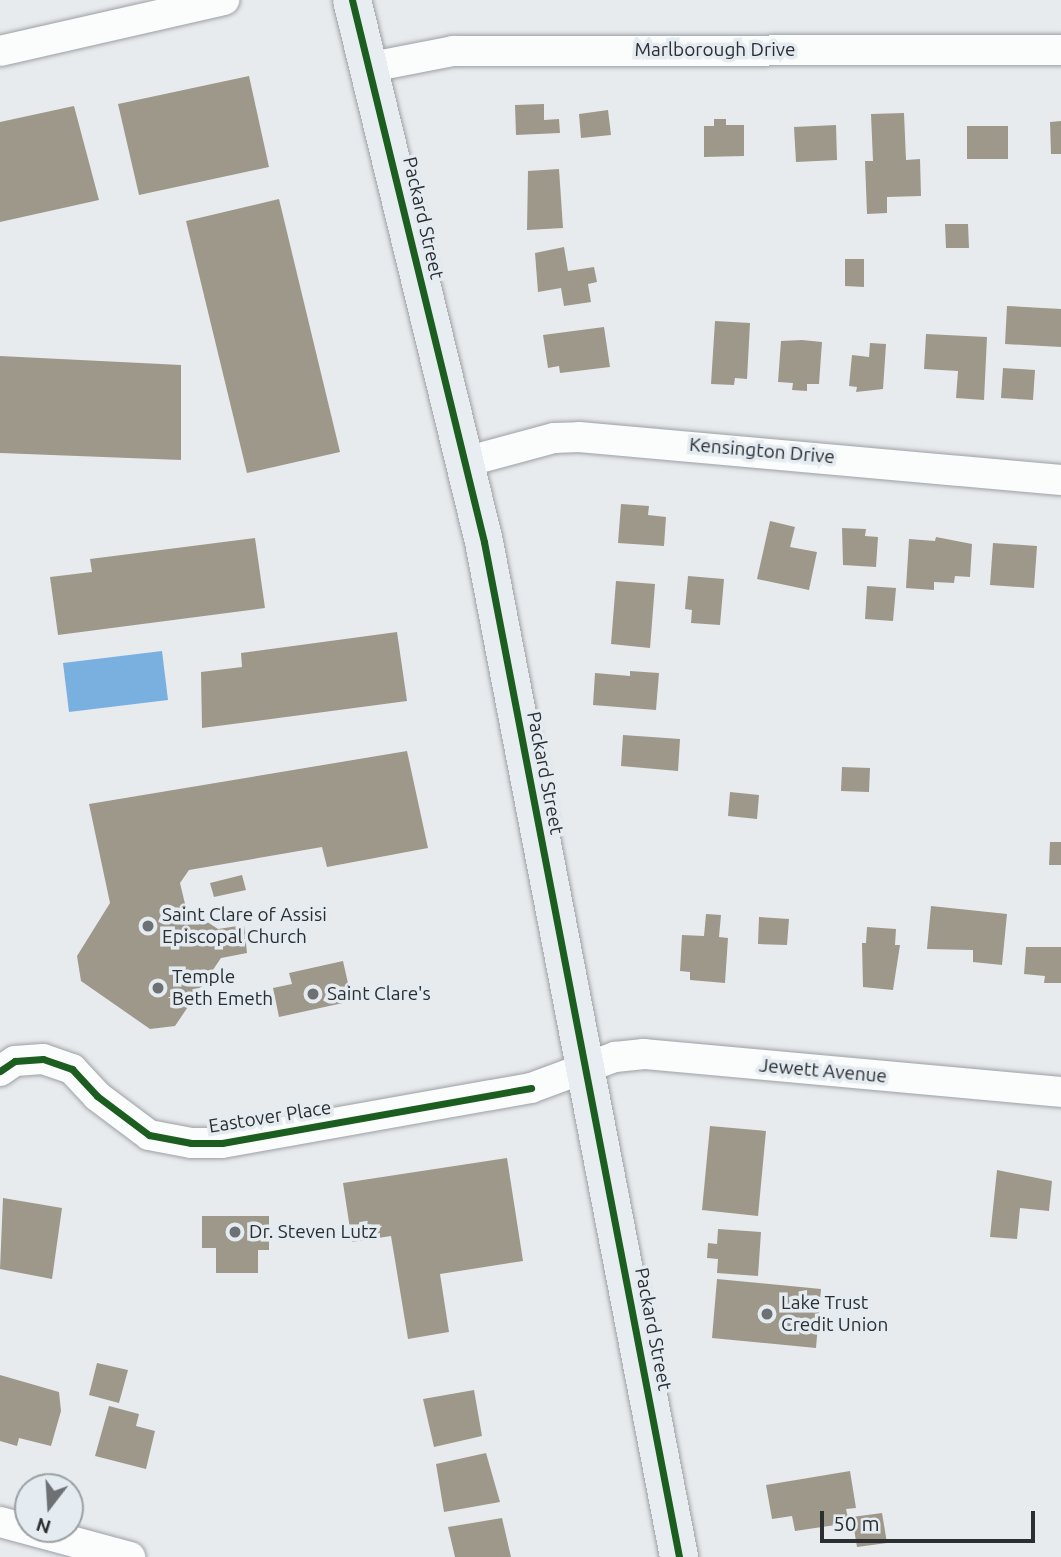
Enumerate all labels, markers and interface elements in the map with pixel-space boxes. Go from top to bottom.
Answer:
street label: Marlborough Drive [635,39,795,61]
street label: Packard Street [398,155,448,281]
street label: Kensington Drive [688,433,836,469]
street label: Packard Street [522,710,568,836]
place label: Saint Clare of Assisi Episcopal Church [162,904,327,948]
marker: Saint Clare of Assisi Episcopal Church [140,918,156,934]
place label: Temple Beth Emeth [172,966,273,1010]
marker: Temple Beth Emeth [150,980,166,996]
place label: Saint Clare's [327,983,431,1005]
marker: Saint Clare's [305,986,321,1002]
street label: Jewett Avenue [758,1054,888,1088]
street label: Eastover Place [207,1096,333,1138]
place label: Dr. Steven Lutz [249,1221,377,1243]
marker: Dr. Steven Lutz [227,1224,243,1240]
street label: Packard Street [630,1266,676,1392]
place label: Lake Trust Credit Union [781,1292,888,1336]
marker: Lake Trust Credit Union [759,1306,775,1322]
north arrow [14,1473,84,1543]
scale bar [823,1498,1038,1542]
text: 50 m [833,1511,880,1535]
text: N [33,1514,53,1539]

